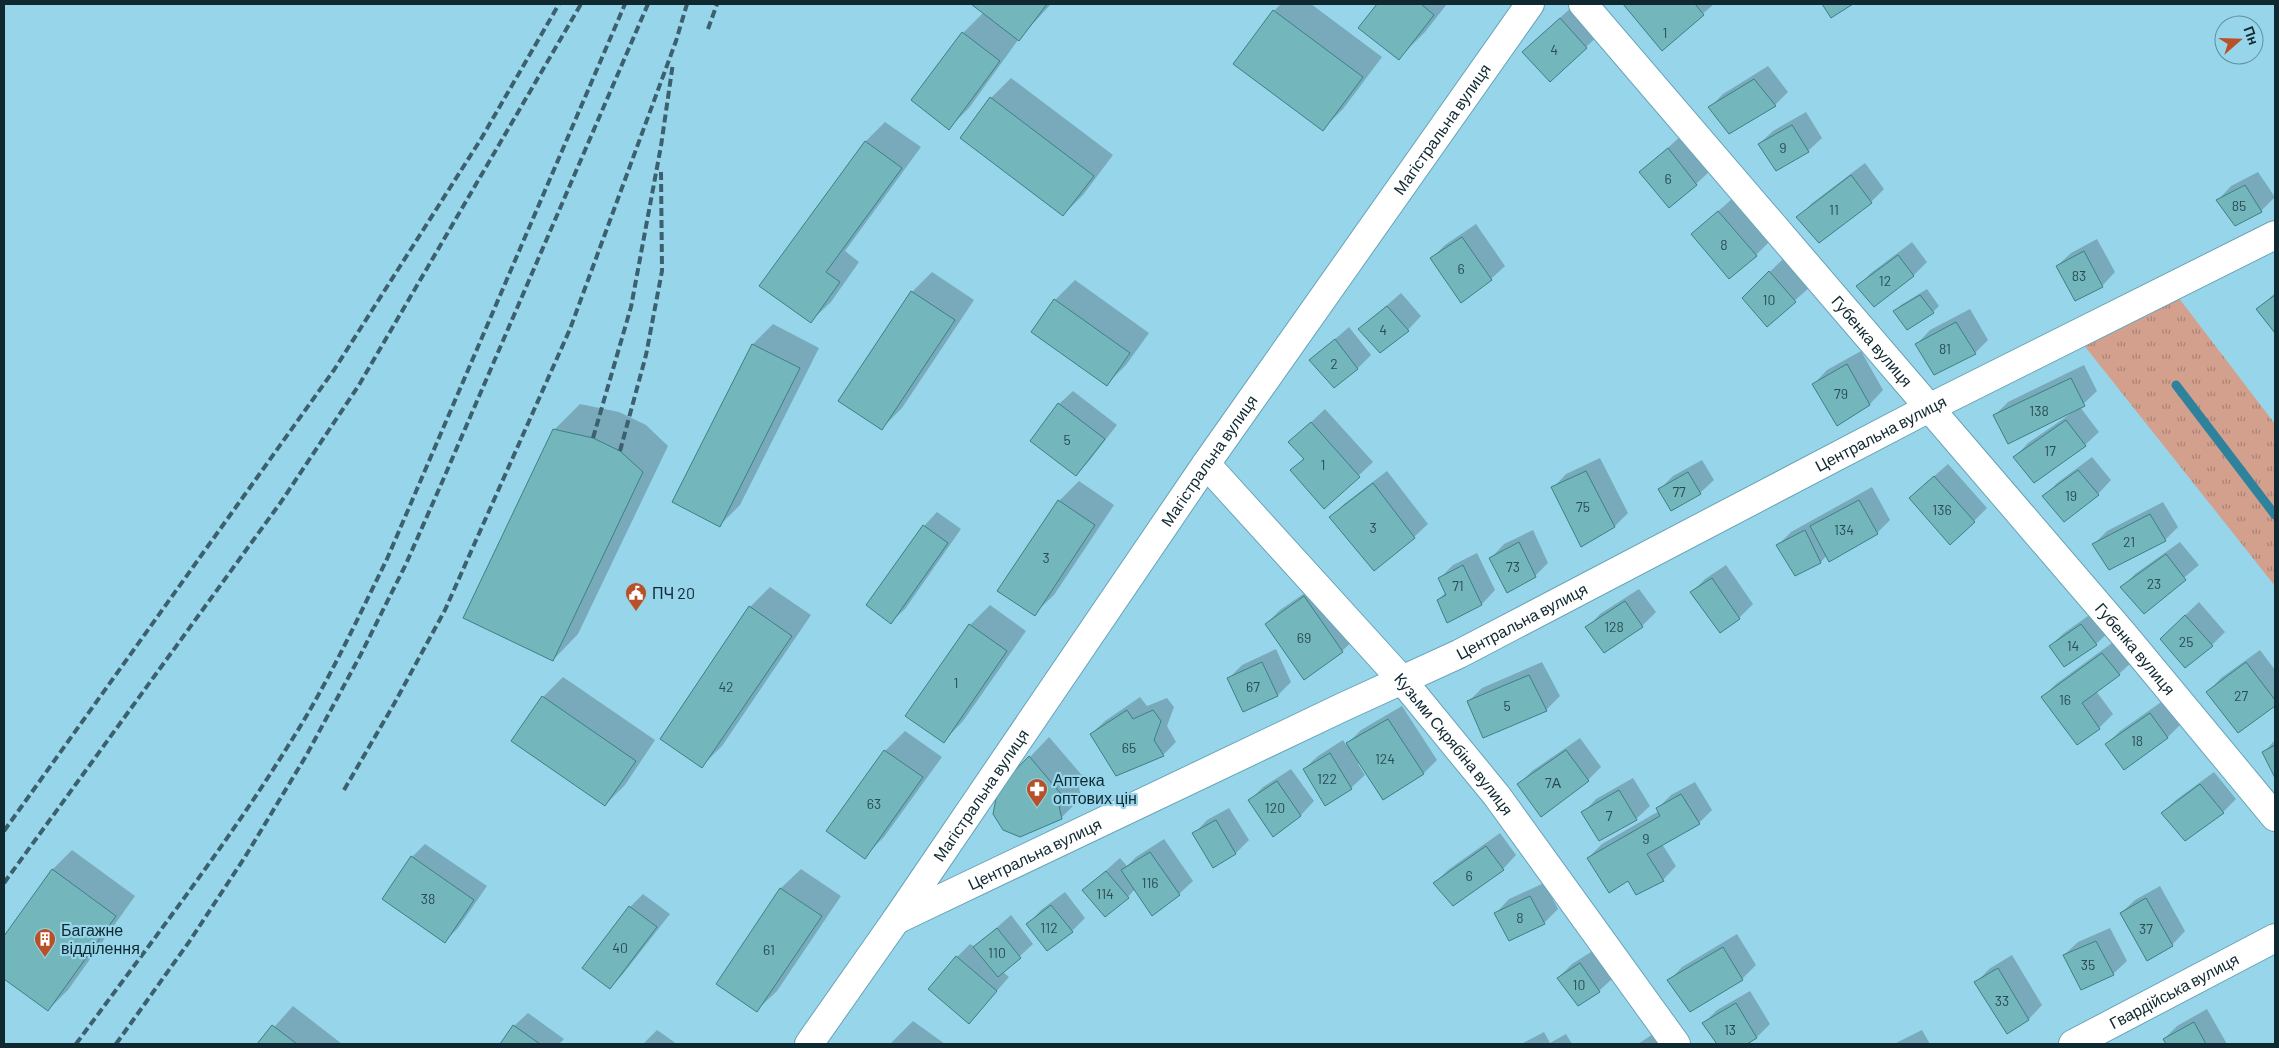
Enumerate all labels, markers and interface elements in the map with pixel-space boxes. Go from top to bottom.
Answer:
north arrow [2214,15,2264,65]
house number: 1 [1663,24,1667,41]
text: Пн [2241,24,2263,47]
house number: 4 [1550,41,1558,58]
street label: Магістральна вулиця [1389,60,1494,198]
house number: 9 [1779,139,1787,156]
house number: 6 [1664,170,1672,187]
house number: 85 [2232,197,2246,214]
house number: 11 [1829,201,1839,218]
house number: 8 [1720,236,1728,253]
house number: 6 [1457,260,1465,277]
house number: 83 [2072,267,2086,284]
house number: 12 [1879,272,1891,289]
house number: 10 [1763,291,1775,308]
street label: Губенка вулиця [1828,291,1917,390]
house number: 4 [1379,321,1387,338]
house number: 81 [1939,340,1951,357]
house number: 2 [1330,355,1338,372]
house number: 79 [1834,385,1848,402]
street label: Магістральна вулиця [1157,391,1261,530]
street label: Центральна вулиця [1812,391,1949,475]
house number: 138 [2029,402,2049,419]
house number: 5 [1063,431,1071,448]
house number: 17 [2044,442,2056,459]
house number: 1 [1321,456,1325,473]
house number: 77 [1672,483,1686,500]
house number: 19 [2065,487,2077,504]
house number: 75 [1576,498,1590,515]
house number: 136 [1932,501,1952,518]
house number: 3 [1369,519,1377,536]
house number: 134 [1834,521,1854,538]
house number: 21 [2123,533,2135,550]
house number: 3 [1042,549,1050,566]
house number: 73 [1506,558,1520,575]
house number: 23 [2147,575,2161,592]
house number: 71 [1452,577,1464,594]
street label: Центральна вулиця [1453,579,1590,663]
public building icon: ПЧ 20 [624,581,648,612]
place label: ПЧ 20 [652,583,695,602]
street label: Губенка вулиця [2092,599,2180,698]
house number: 128 [1604,618,1624,635]
house number: 69 [1297,629,1311,646]
house number: 25 [2179,633,2193,650]
house number: 14 [2067,637,2079,654]
street label: Кузьми Скрябіна вулиця [1391,668,1518,819]
house number: 1 [954,674,958,691]
house number: 42 [718,678,734,695]
house number: 67 [1246,678,1260,695]
house number: 27 [2234,687,2248,704]
house number: 16 [2059,691,2071,708]
house number: 5 [1503,697,1511,714]
street label: Магістральна вулиця [929,725,1032,865]
house number: 18 [2131,732,2143,749]
house number: 65 [1122,739,1136,756]
house number: 124 [1375,750,1395,767]
place label: Аптека оптових цін [1053,770,1137,807]
house number: 122 [1317,770,1337,787]
house number: 7А [1545,774,1562,791]
pharmacy icon: Аптека оптових цін [1025,777,1049,808]
house number: 63 [867,795,881,812]
house number: 120 [1265,799,1285,816]
house number: 7 [1606,807,1613,824]
street label: Центральна вулиця [965,814,1104,893]
house number: 9 [1642,830,1650,847]
house number: 6 [1465,867,1473,884]
house number: 116 [1141,874,1159,891]
house number: 114 [1096,885,1114,902]
house number: 38 [421,890,435,907]
house number: 8 [1516,909,1524,926]
house number: 112 [1040,919,1058,936]
place label: Багажне відділення [61,920,140,957]
house number: 37 [2139,920,2153,937]
building icon: Багажне відділення [33,927,57,958]
house number: 40 [612,939,628,956]
house number: 61 [763,941,775,958]
house number: 110 [988,944,1006,961]
street label: Гвардійська вулиця [2106,949,2241,1032]
house number: 35 [2081,956,2095,973]
house number: 10 [1573,976,1585,993]
house number: 33 [1995,992,2009,1009]
house number: 13 [1724,1021,1736,1038]

